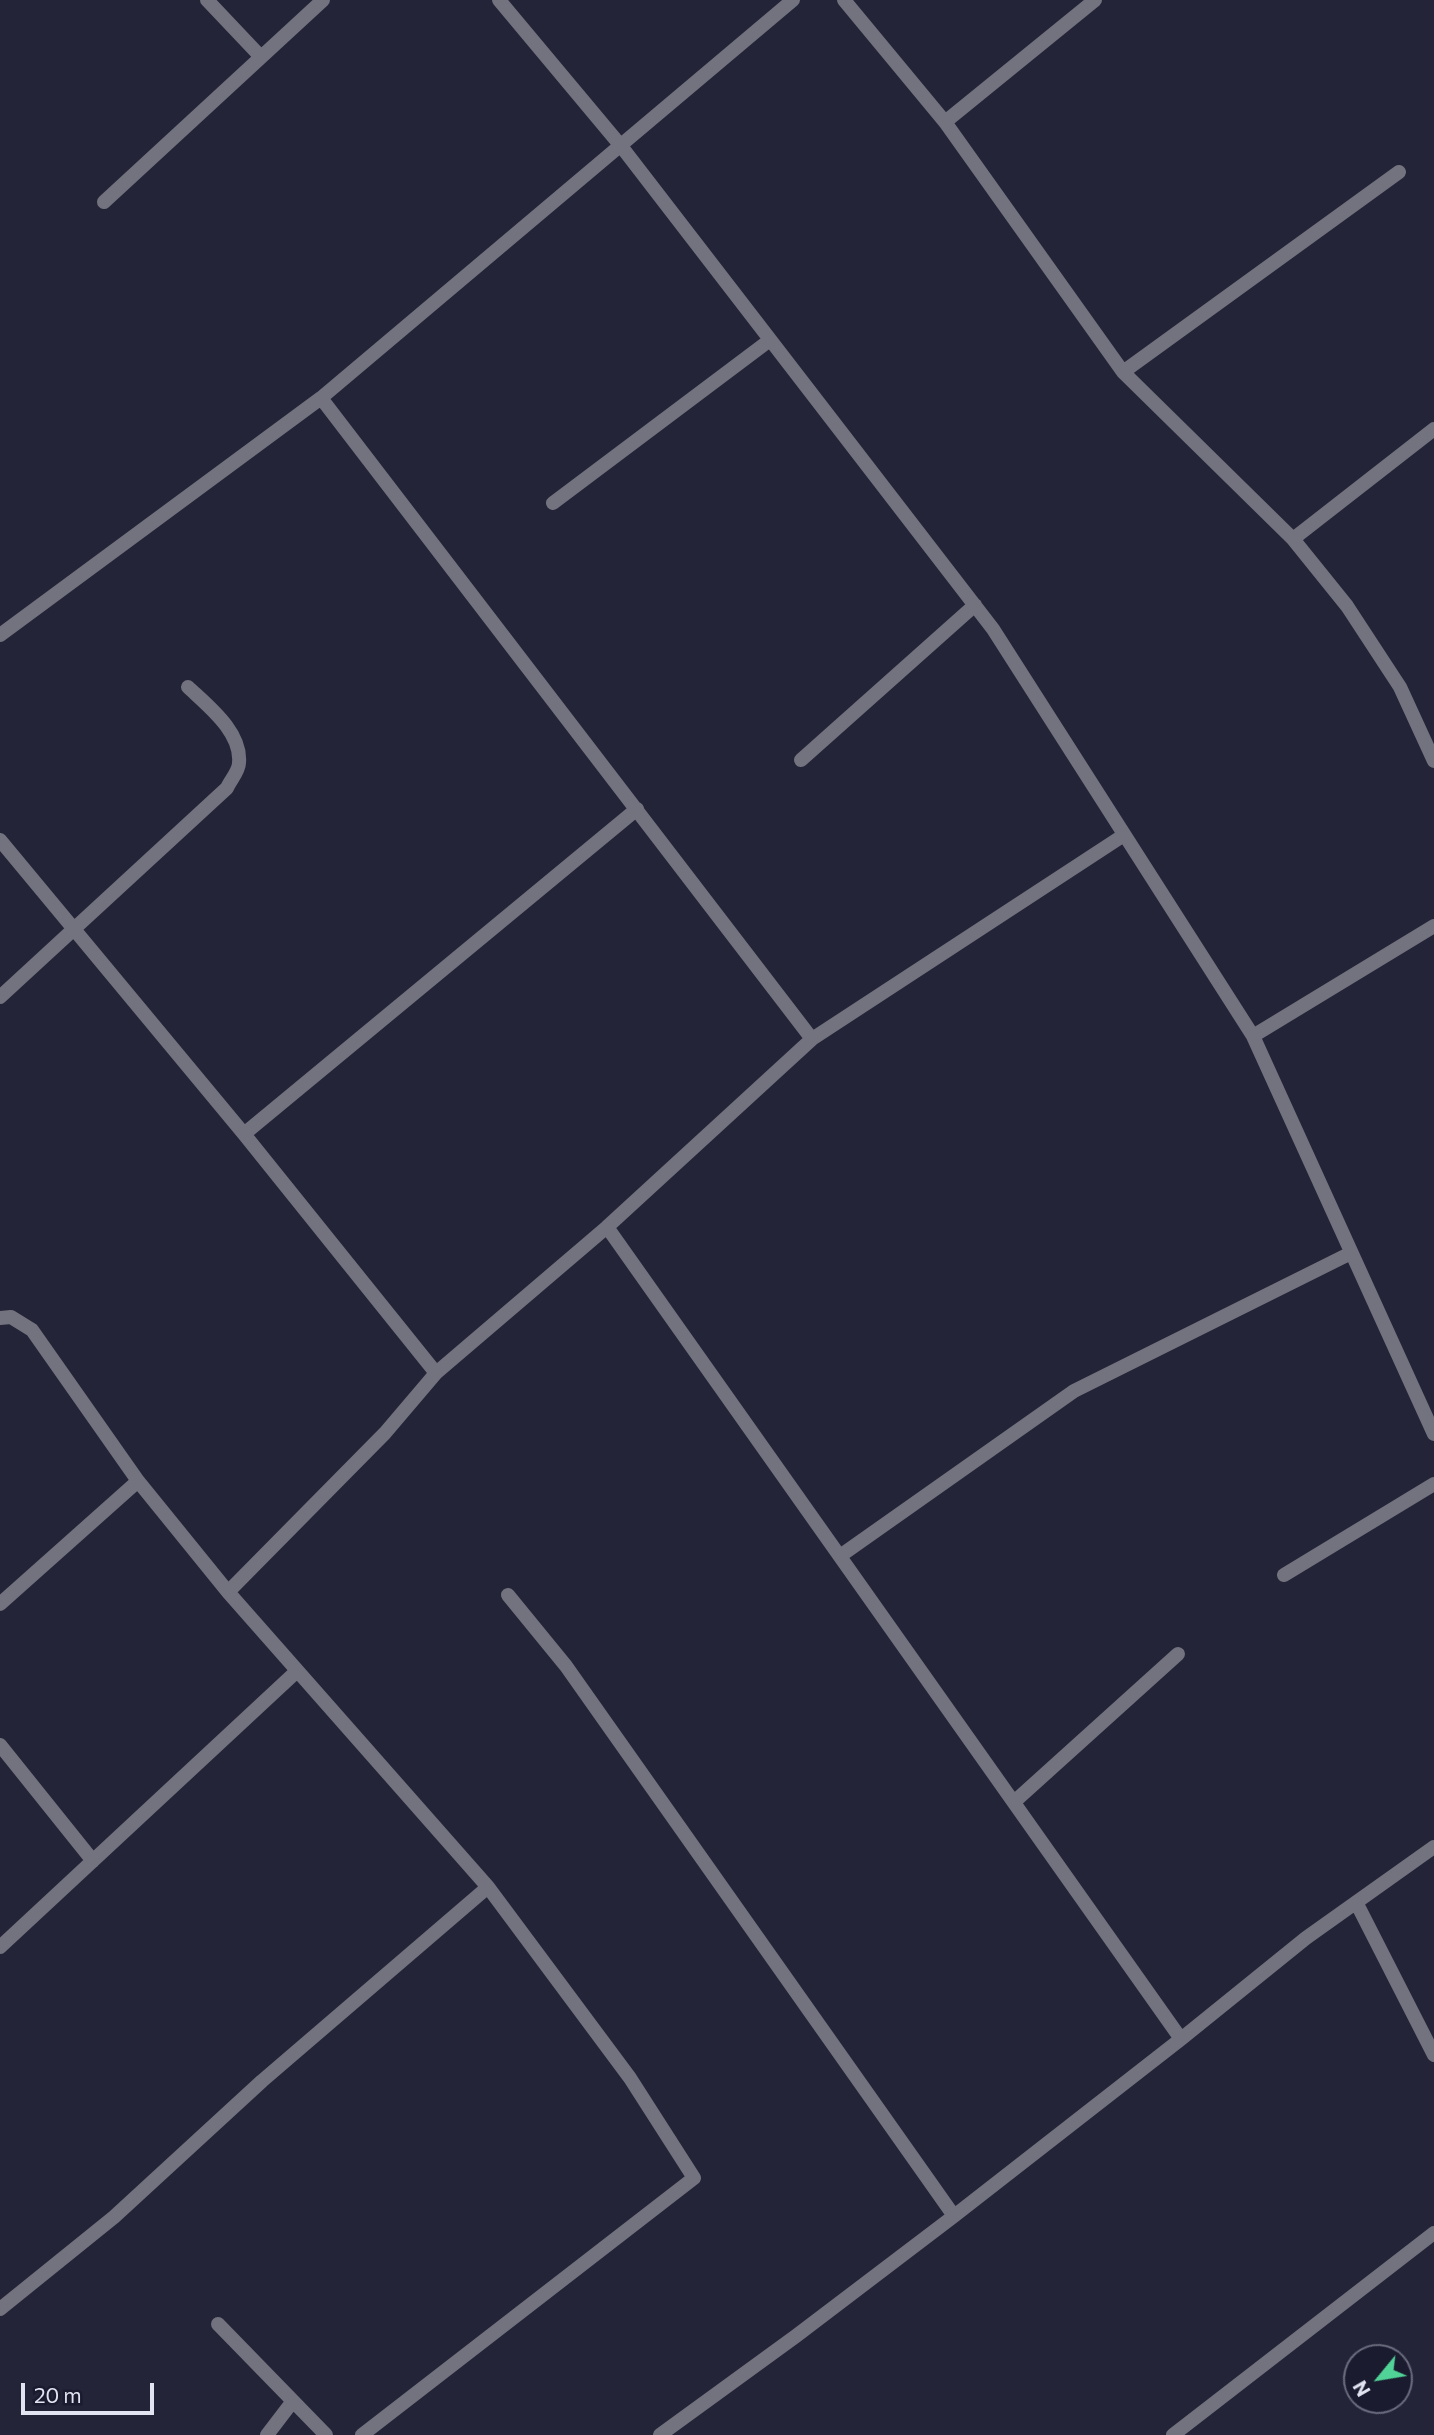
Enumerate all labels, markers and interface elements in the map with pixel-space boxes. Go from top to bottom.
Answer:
north arrow [1343,2344,1413,2414]
scale bar [24,2368,158,2412]
text: N [1348,2377,1375,2401]
text: 20 m [34,2382,82,2407]

